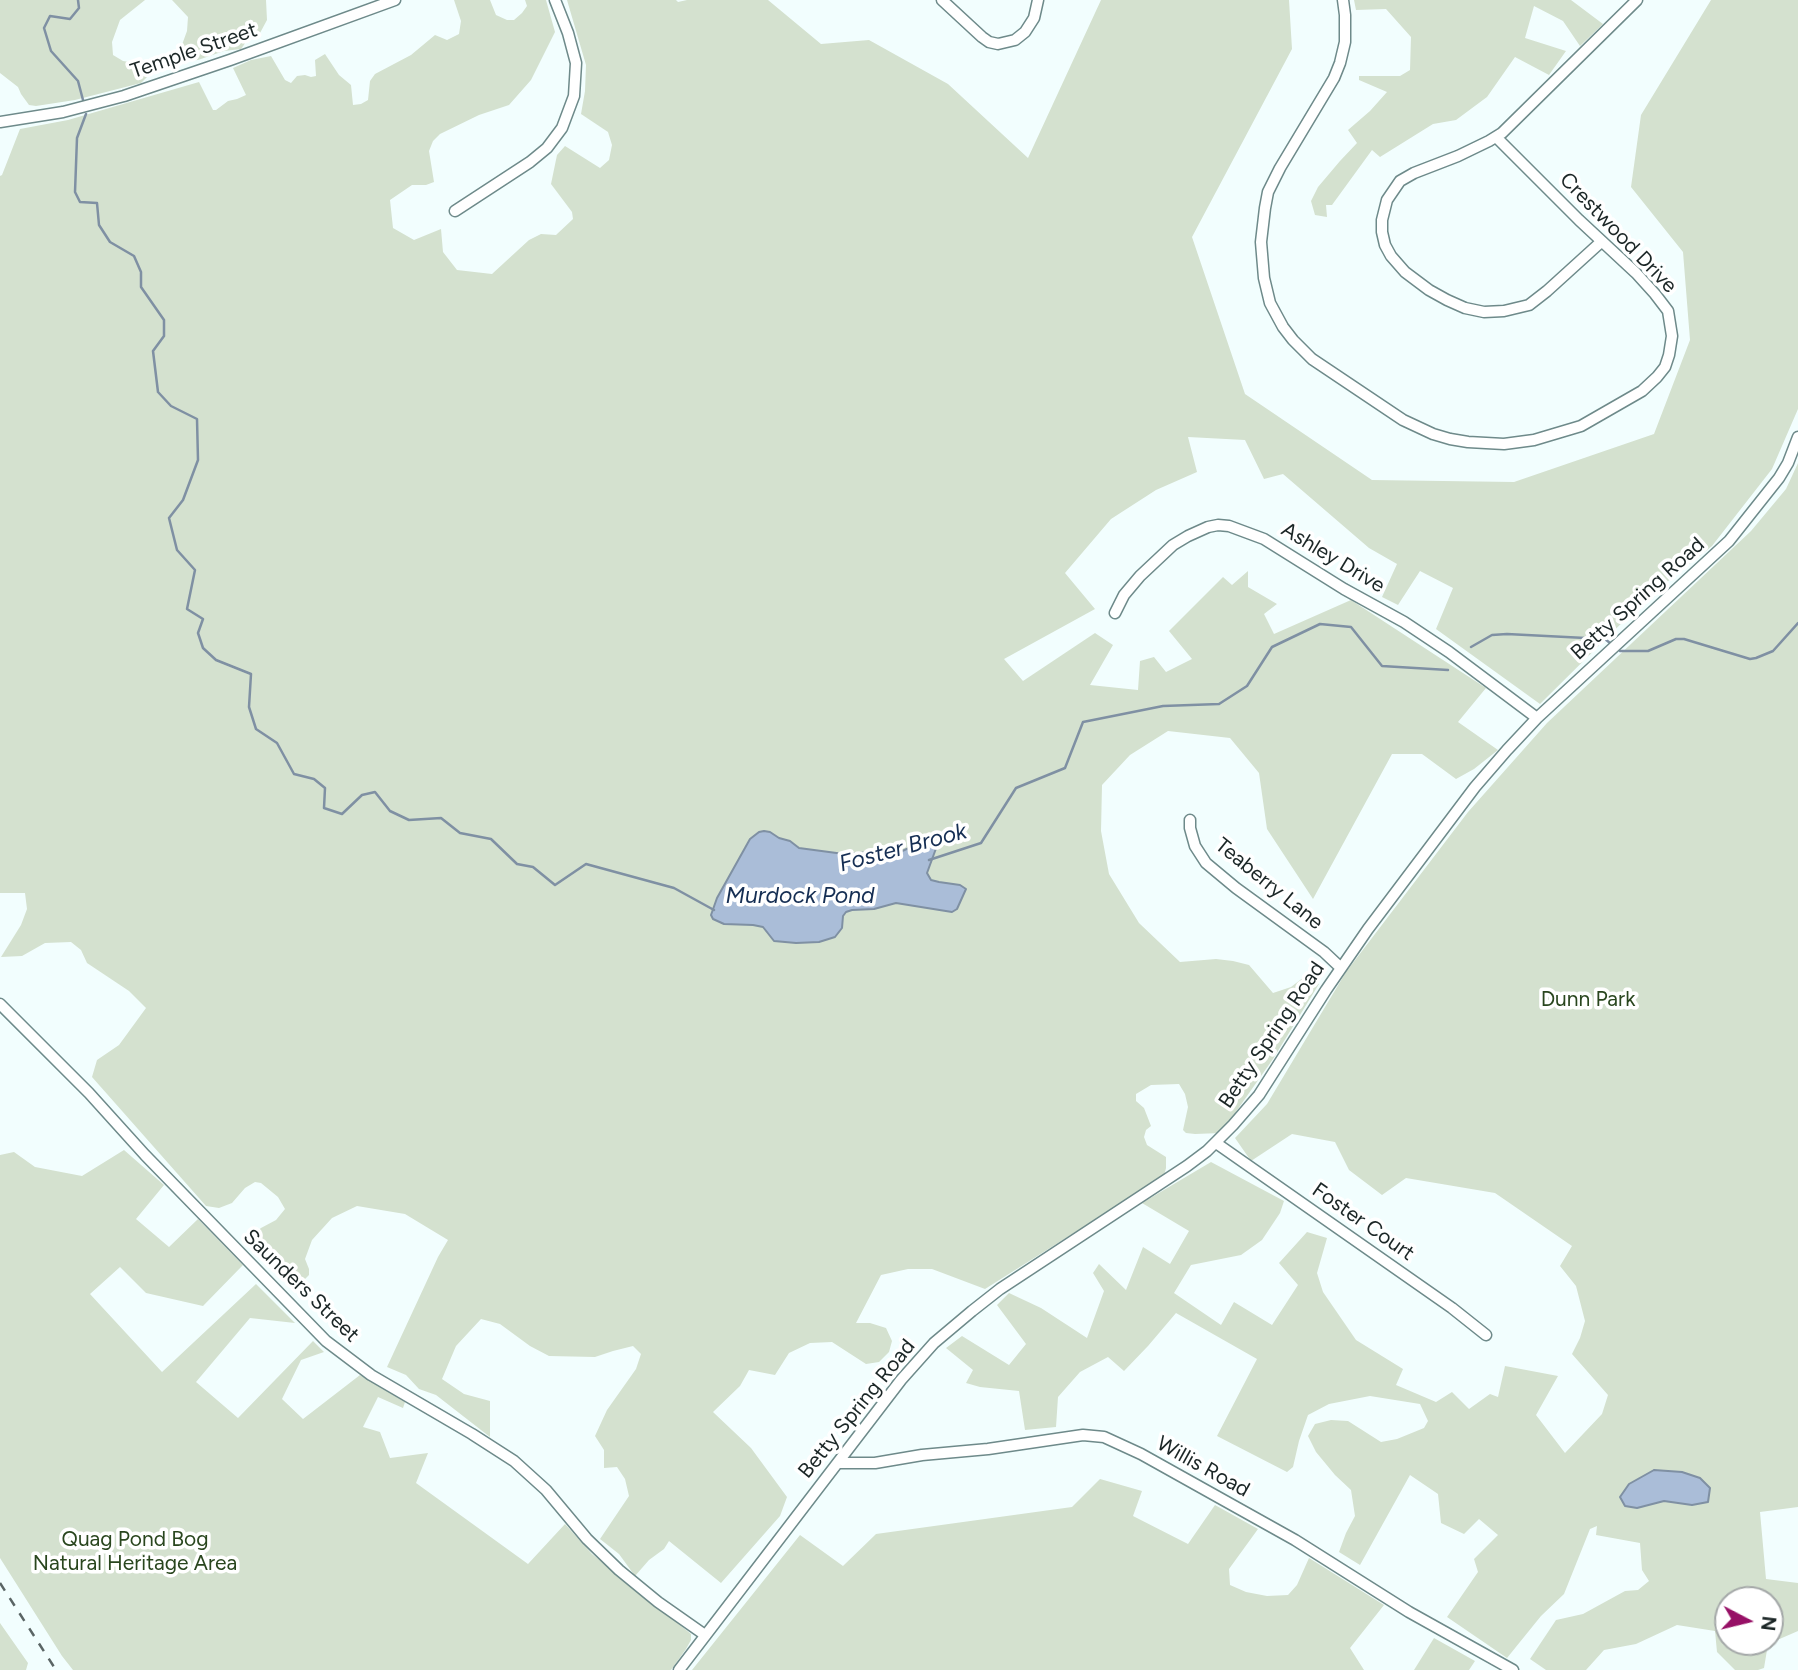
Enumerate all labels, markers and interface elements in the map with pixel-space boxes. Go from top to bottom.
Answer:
street label: Temple Street [127,18,261,84]
street label: Crestwood Drive [1554,167,1682,299]
street label: Ashley Drive [1277,517,1389,599]
street label: Betty Spring Road [1566,532,1710,666]
water label: Foster Brook [836,818,970,878]
street label: Teaberry Lane [1210,833,1328,935]
water label: Murdock Pond [725,882,875,910]
street label: Betty Spring Road [1214,957,1330,1113]
park label: Dunn Park [1541,987,1635,1013]
street label: Foster Court [1307,1178,1419,1266]
street label: Saunders Street [238,1224,364,1348]
street label: Betty Spring Road [793,1335,921,1483]
street label: Willis Road [1152,1431,1254,1503]
park label: Quag Pond Bog Natural Heritage Area [33,1527,237,1577]
north arrow [1714,1586,1784,1656]
text: N [1756,1615,1781,1632]

